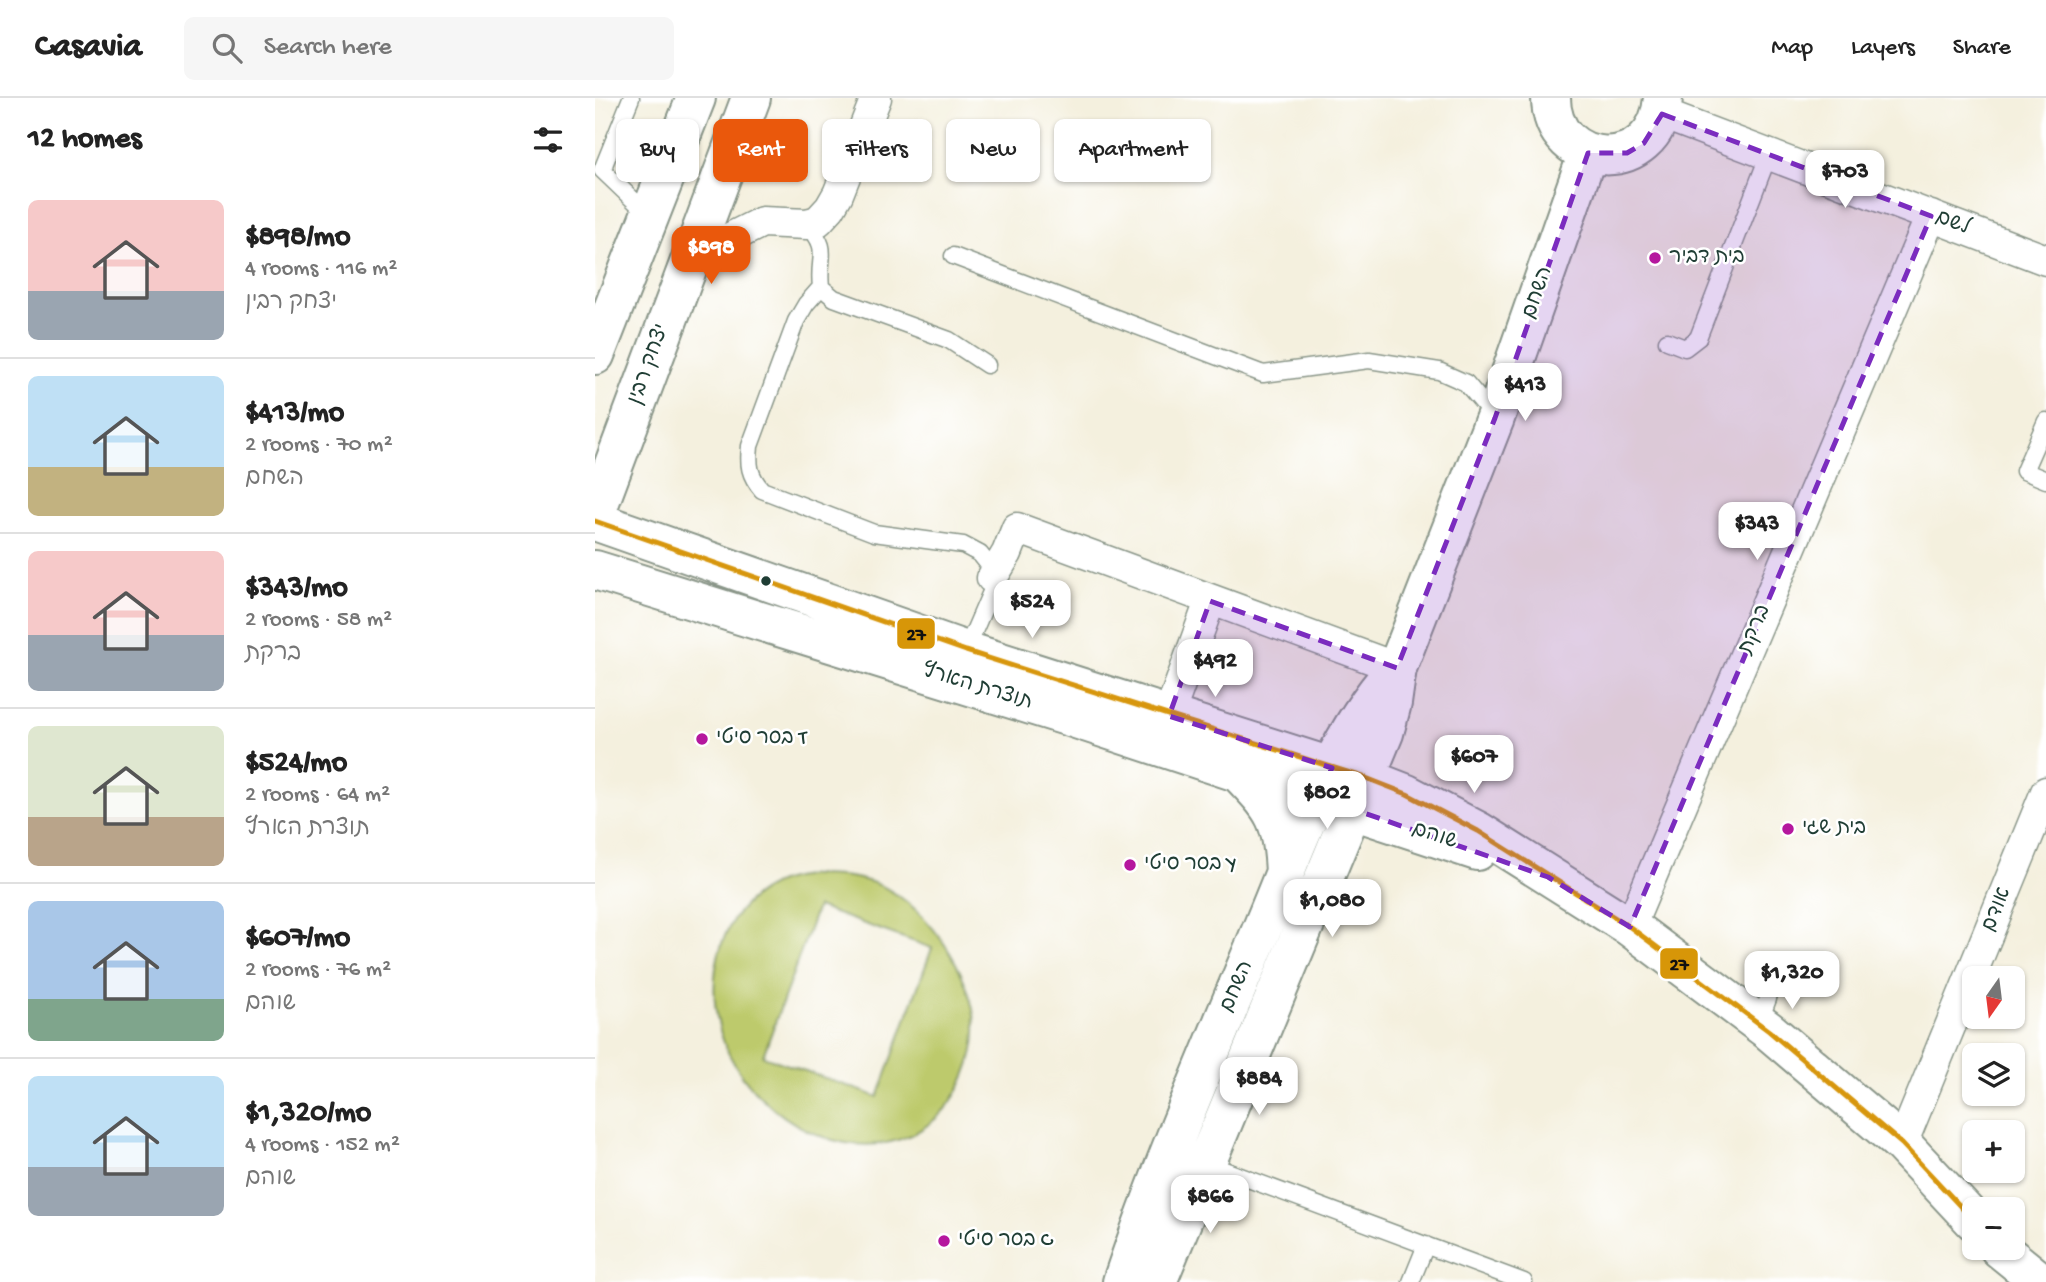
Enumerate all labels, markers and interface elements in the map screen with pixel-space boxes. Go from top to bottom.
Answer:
search box [184,17,674,80]
text: Casavia [35,29,142,67]
icon: search [208,29,246,67]
text: Search here [264,33,392,64]
text: Map [1771,34,1813,63]
text: Layers [1851,34,1915,63]
text: Share [1953,34,2011,63]
chip: Buy [616,119,699,182]
chip: Rent [713,119,808,182]
chip: Filters [822,119,932,182]
chip: New [946,119,1040,182]
chip: Apartment [1054,119,1211,182]
icon: filters [529,121,567,159]
text: 12 homes [28,123,141,158]
pin: $703 [1804,150,1886,210]
text: $703 [1821,159,1869,186]
street label: לשם [1931,204,1974,242]
text: $898/mo [245,221,350,256]
pin: $898 [670,226,752,286]
icon: home [84,228,168,312]
text: $898 [687,235,735,262]
place label: בית דביר [1669,246,1745,271]
marker: בית דביר [1647,250,1663,266]
text: 4 rooms · 116 m² [245,256,397,283]
street label: השחם [1518,263,1560,323]
text: יצחק רבין [245,290,337,317]
street label: יצחק רבין [624,321,676,409]
pin: $413 [1484,364,1566,423]
text: $413 [1504,372,1546,399]
text: $413/mo [245,397,344,432]
icon: home [84,404,168,488]
text: 2 rooms · 70 m² [245,432,393,459]
text: השחם [245,466,304,493]
pin: $343 [1716,503,1798,562]
text: $343 [1734,511,1780,538]
text: $343/mo [245,572,348,607]
unlabelled marker [759,574,773,588]
icon: home [84,579,168,663]
pin: $524 [991,580,1073,640]
text: $524 [1010,589,1054,616]
street label: ברקת [1734,601,1778,659]
text: 2 rooms · 58 m² [245,607,392,634]
line badge: 27 [896,617,936,650]
text: 27 [906,625,927,648]
pin: $492 [1174,640,1256,699]
text: ברקת [245,641,301,668]
text: $492 [1193,648,1237,675]
street label: תוצרת הארץ [919,657,1036,717]
place label: בסר סיטי T [716,727,808,752]
marker: בסר סיטי T [694,731,710,747]
pin: $607 [1433,736,1515,795]
text: $607 [1450,744,1498,771]
text: $524/mo [245,747,347,782]
icon: home [84,754,168,838]
pin: $802 [1286,772,1368,831]
text: $802 [1303,780,1351,807]
text: 2 rooms · 64 m² [245,782,390,809]
text: תוצרת הארץ [245,816,370,843]
place label: בית שגי [1802,817,1866,842]
street label: שוהם [1408,818,1460,856]
marker: בית שגי [1780,821,1796,837]
place label: בסר סיטי Y [1144,853,1236,878]
marker: בסר סיטי Y [1122,857,1138,873]
pin: $1,080 [1275,880,1389,939]
street label: אודם [1978,884,2018,936]
text: $1,080 [1299,888,1365,915]
text: $607/mo [245,922,350,957]
icon: home [84,929,168,1013]
line badge: 27 [1659,947,1699,980]
pin: $1,320 [1735,951,1849,1011]
text: 27 [1669,955,1690,978]
text: 2 rooms · 76 m² [245,957,391,984]
street label: השחם [1216,957,1260,1017]
text: $1,320 [1760,960,1824,987]
north arrow [1962,966,2025,1029]
map controls [1962,966,2025,1260]
text: שוהם [245,991,296,1018]
button: layers [1962,1043,2025,1106]
pin: $884 [1218,1058,1300,1117]
text: $884 [1236,1066,1282,1093]
text: $1,320/mo [245,1097,371,1132]
icon: home [84,1104,168,1188]
button: + [1962,1120,2025,1183]
text: 4 rooms · 152 m² [245,1132,400,1159]
text: שוהם [245,1166,296,1193]
pin: $866 [1169,1176,1251,1235]
text: $866 [1187,1184,1233,1211]
button: − [1962,1197,2025,1260]
place label: בסר סיטי C [958,1229,1054,1254]
marker: בסר סיטי C [936,1233,952,1249]

